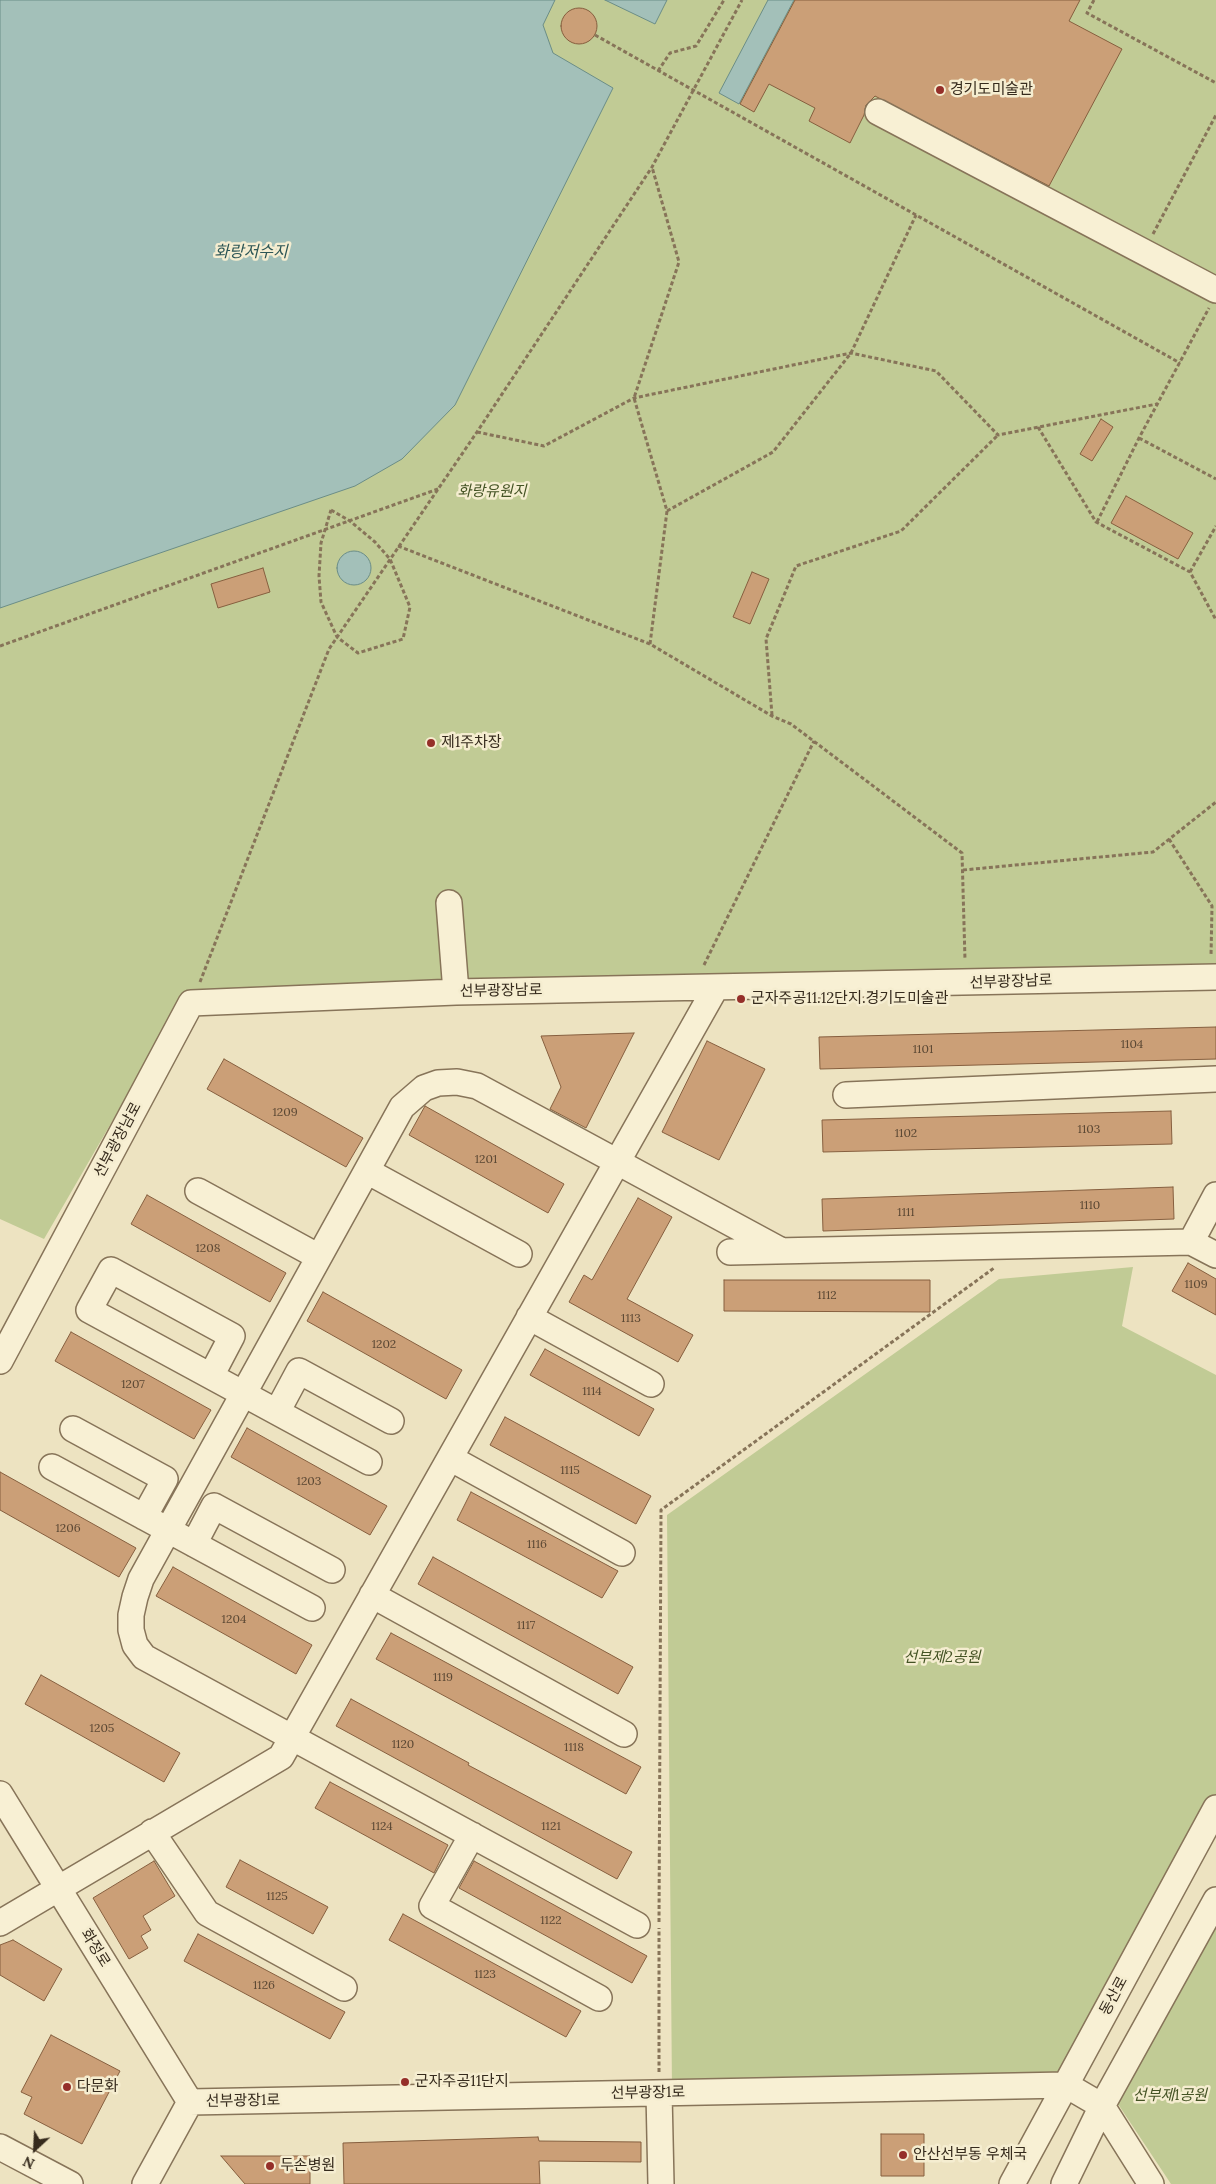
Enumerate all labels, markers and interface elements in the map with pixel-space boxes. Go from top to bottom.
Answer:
place label: 경기도미술관 [950,81,1033,99]
marker: 경기도미술관 [934,84,946,96]
water label: 화랑저수지 [214,242,288,262]
park label: 화랑유원지 [458,483,526,501]
place label: 제1주차장 [441,734,502,752]
marker: 제1주차장 [425,737,437,749]
street label: 선부광장남로 [969,972,1053,992]
street label: 선부광장남로 [459,981,543,1001]
place label: 군자주공11.12단지.경기도미술관 [751,990,948,1008]
marker: 군자주공11.12단지.경기도미술관 [735,993,747,1005]
house number: 1104 [1121,1038,1143,1052]
house number: 1101 [913,1043,933,1057]
street label: 선부광장남로 [91,1099,145,1181]
house number: 1209 [272,1106,298,1120]
house number: 1103 [1078,1123,1100,1137]
house number: 1102 [895,1127,917,1141]
house number: 1201 [475,1153,497,1167]
house number: 1110 [1080,1199,1100,1213]
house number: 1111 [897,1206,915,1220]
house number: 1208 [195,1242,221,1256]
house number: 1109 [1184,1278,1208,1292]
house number: 1112 [817,1289,837,1303]
house number: 1113 [621,1312,641,1326]
house number: 1202 [372,1338,396,1352]
house number: 1207 [121,1378,145,1392]
house number: 1114 [582,1385,602,1399]
house number: 1115 [560,1464,580,1478]
house number: 1203 [297,1475,321,1489]
house number: 1206 [55,1522,81,1536]
house number: 1116 [527,1538,547,1552]
house number: 1204 [222,1613,246,1627]
house number: 1117 [517,1619,535,1633]
park label: 선부제2공원 [904,1649,980,1667]
house number: 1119 [433,1671,453,1685]
house number: 1205 [90,1722,114,1736]
house number: 1120 [392,1738,414,1752]
house number: 1118 [564,1741,584,1755]
house number: 1124 [371,1820,393,1834]
house number: 1121 [541,1820,561,1834]
house number: 1125 [266,1890,288,1904]
house number: 1122 [540,1914,562,1928]
street label: 화정로 [76,1926,114,1970]
house number: 1123 [474,1968,496,1982]
street label: 동산로 [1096,1973,1132,2019]
house number: 1126 [253,1979,275,1993]
place label: 군자주공11단지 [415,2073,509,2091]
marker: 군자주공11단지 [399,2076,411,2088]
place label: 다문화 [77,2078,118,2096]
marker: 다문화 [61,2081,73,2093]
street label: 선부광장1로 [611,2083,685,2103]
park label: 선부제1공원 [1133,2087,1207,2105]
street label: 선부광장1로 [206,2091,280,2111]
north arrow [10,2124,60,2174]
place label: 안산선부동 우체국 [913,2146,1027,2164]
marker: 안산선부동 우체국 [897,2149,909,2161]
text: N [20,2152,37,2173]
place label: 두손병원 [280,2157,335,2175]
marker: 두손병원 [264,2160,276,2172]

